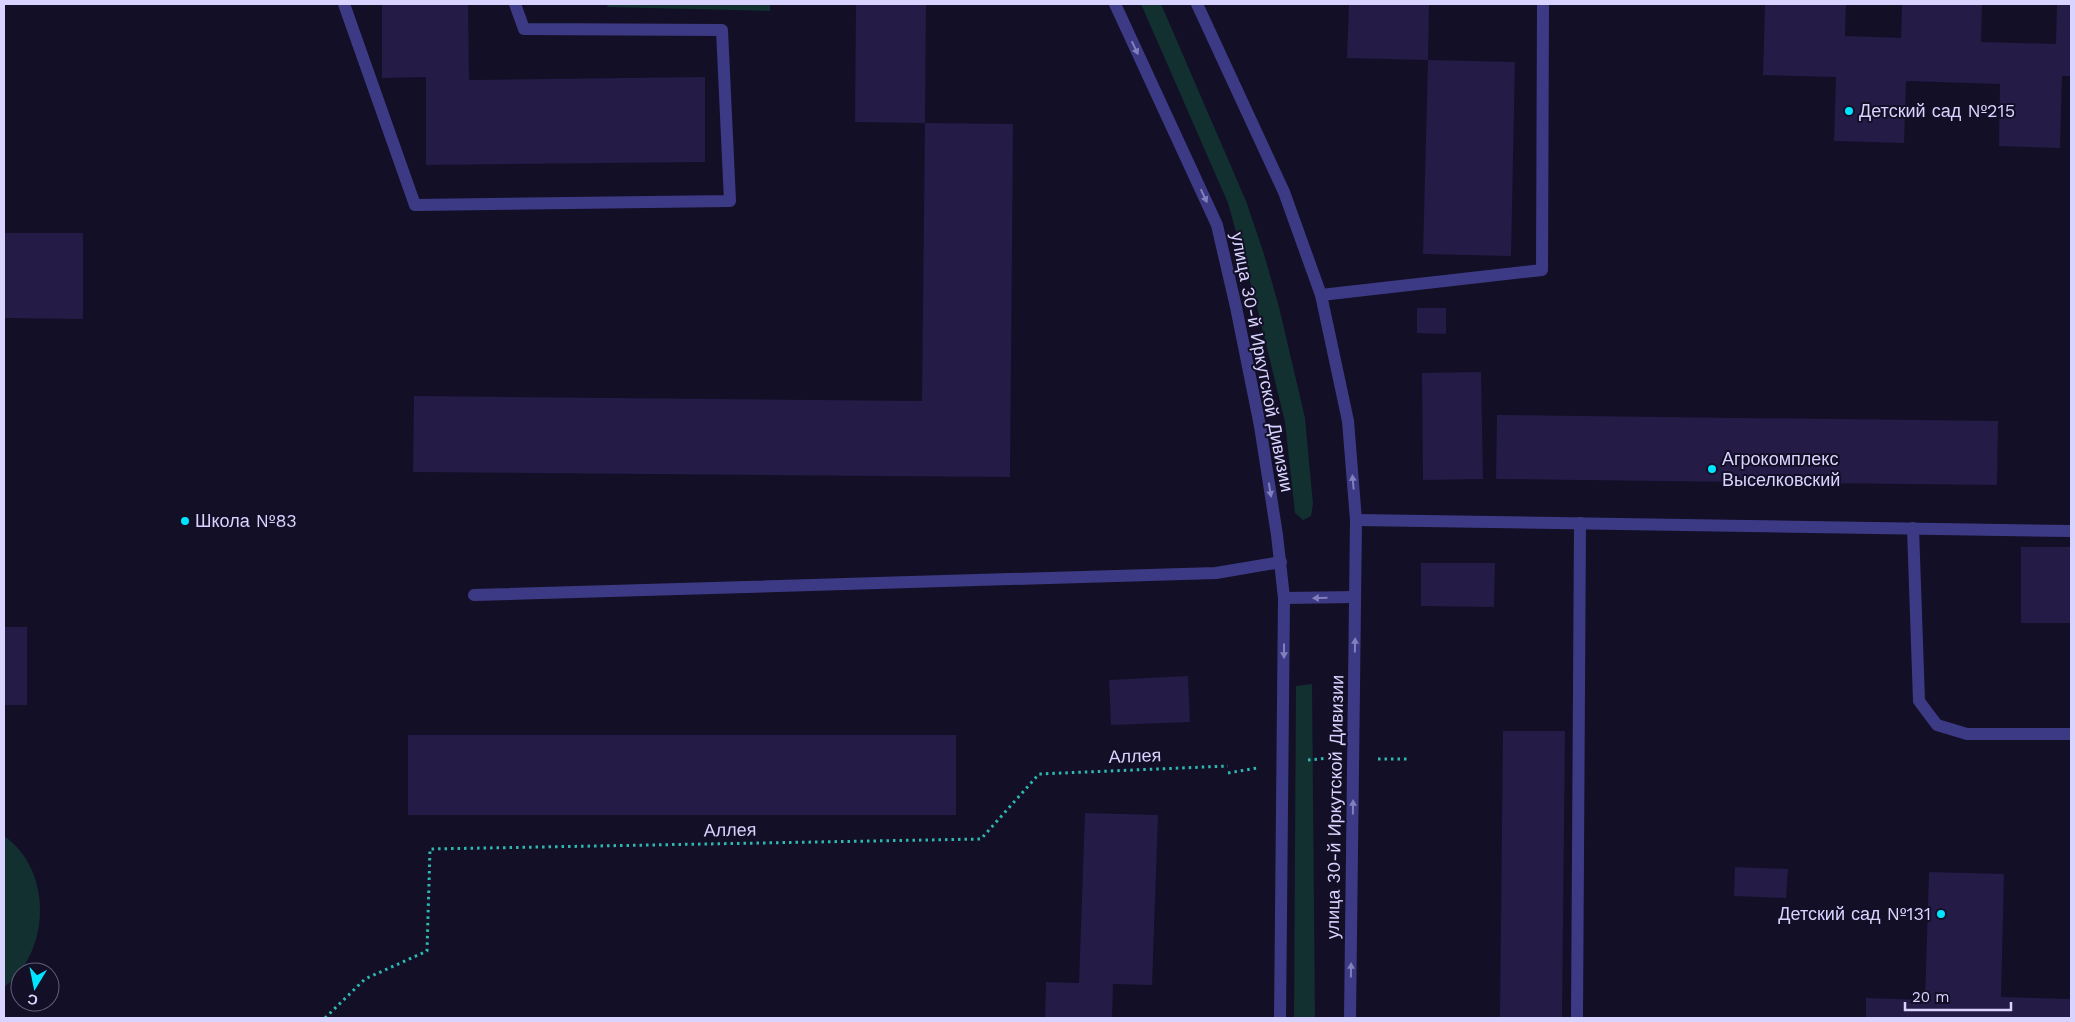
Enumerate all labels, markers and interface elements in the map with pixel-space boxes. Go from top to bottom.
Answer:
one-way arrow [1132,41,1140,55]
place label: Детский сад №215 [1859,100,2015,121]
marker: Детский сад №215 [1843,105,1855,117]
one-way arrow [1199,188,1208,203]
street label: улица 30-й Иркутской Дивизии [1227,230,1298,494]
place label: Агрокомплекс Выселковский [1722,448,1840,490]
marker: Агрокомплекс Выселковский [1706,463,1718,475]
one-way arrow [1349,474,1357,490]
one-way arrow [1266,482,1274,498]
place label: Школа №83 [195,510,297,531]
marker: Школа №83 [179,515,191,527]
one-way arrow [1312,594,1328,602]
one-way arrow [1351,636,1359,652]
one-way arrow [1280,643,1288,659]
street label: улица 30-й Иркутской Дивизии [1322,675,1347,939]
street label: Аллея [1108,744,1162,767]
one-way arrow [1349,799,1357,815]
street label: Аллея [703,819,757,840]
place label: Детский сад №131 [1778,903,1931,924]
marker: Детский сад №131 [1935,908,1947,920]
one-way arrow [1347,961,1355,977]
north arrow [10,962,60,1012]
scale bar [1905,980,2011,1012]
text: 20 m [1912,988,1950,1006]
text: С [26,991,39,1009]

